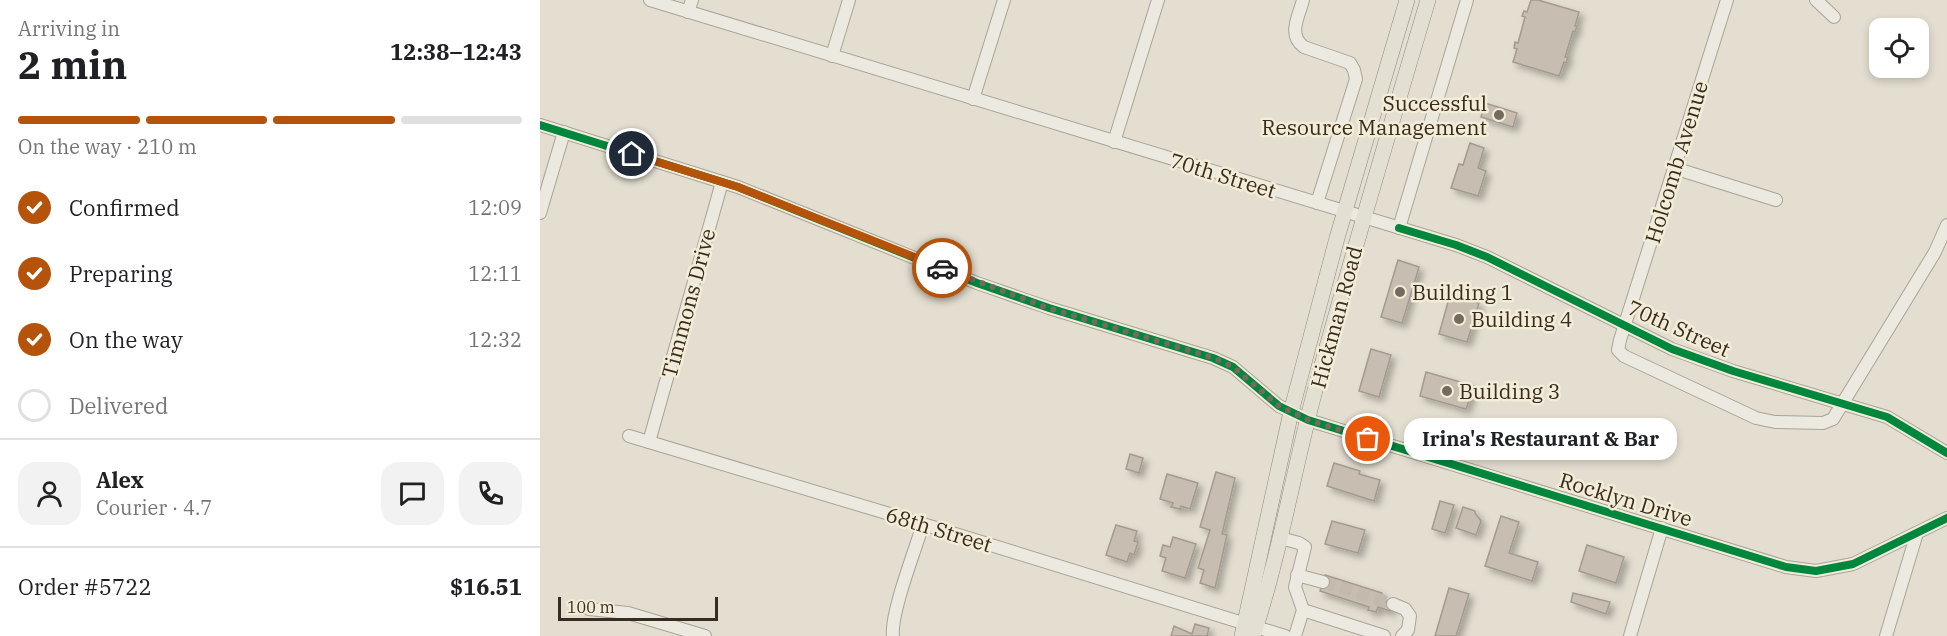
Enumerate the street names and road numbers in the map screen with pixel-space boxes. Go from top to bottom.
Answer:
street label: Holcomb Avenue [1638,77,1714,247]
street label: 70th Street [1167,146,1279,204]
street label: Timmons Drive [655,225,721,381]
street label: Hickman Road [1304,243,1368,391]
street label: 70th Street [1623,293,1735,363]
street label: Rocklyn Drive [1556,465,1696,533]
street label: 68th Street [883,500,995,558]

